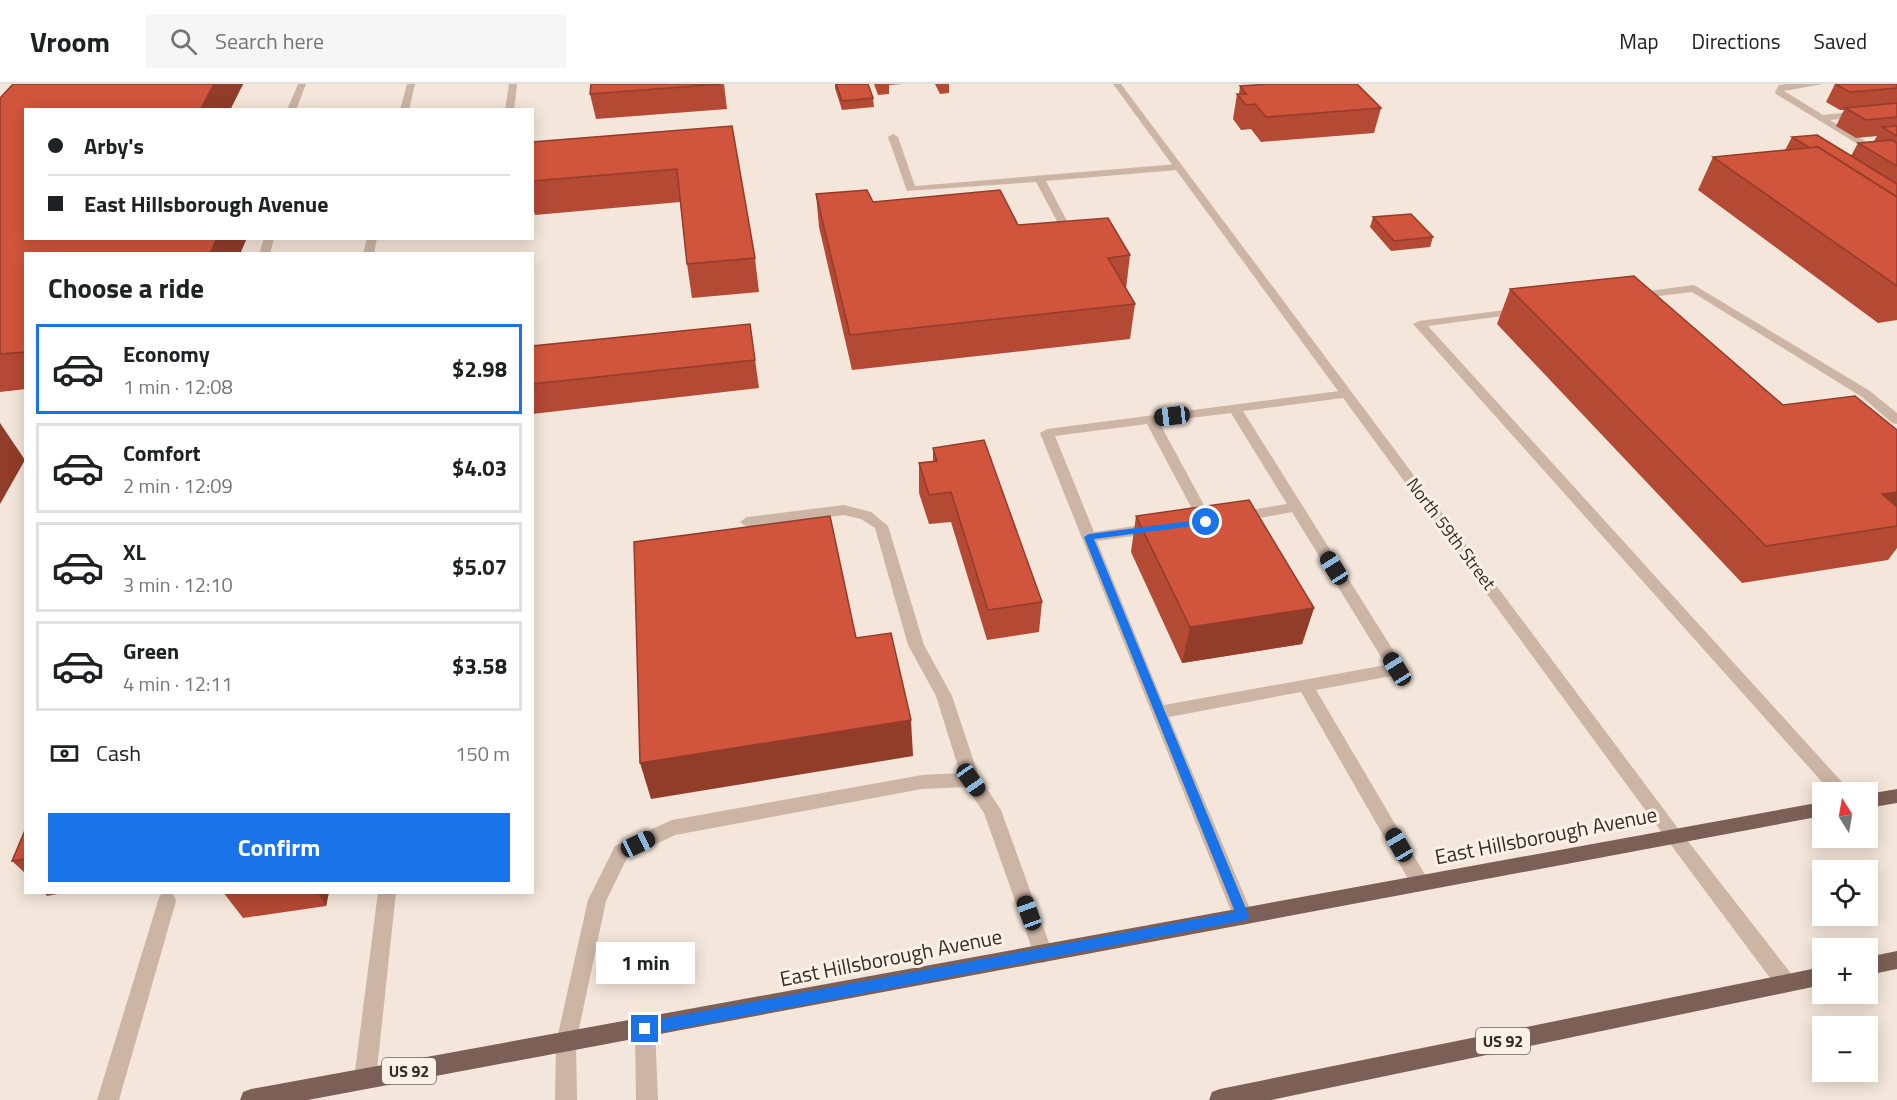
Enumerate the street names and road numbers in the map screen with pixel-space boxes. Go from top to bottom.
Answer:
street label: North 59th Street [1400,472,1503,596]
street label: East Hillsborough Avenue [1432,798,1660,872]
street label: East Hillsborough Avenue [777,920,1005,994]
road number: US 92 [1476,1028,1530,1054]
road number: US 92 [382,1058,436,1084]

